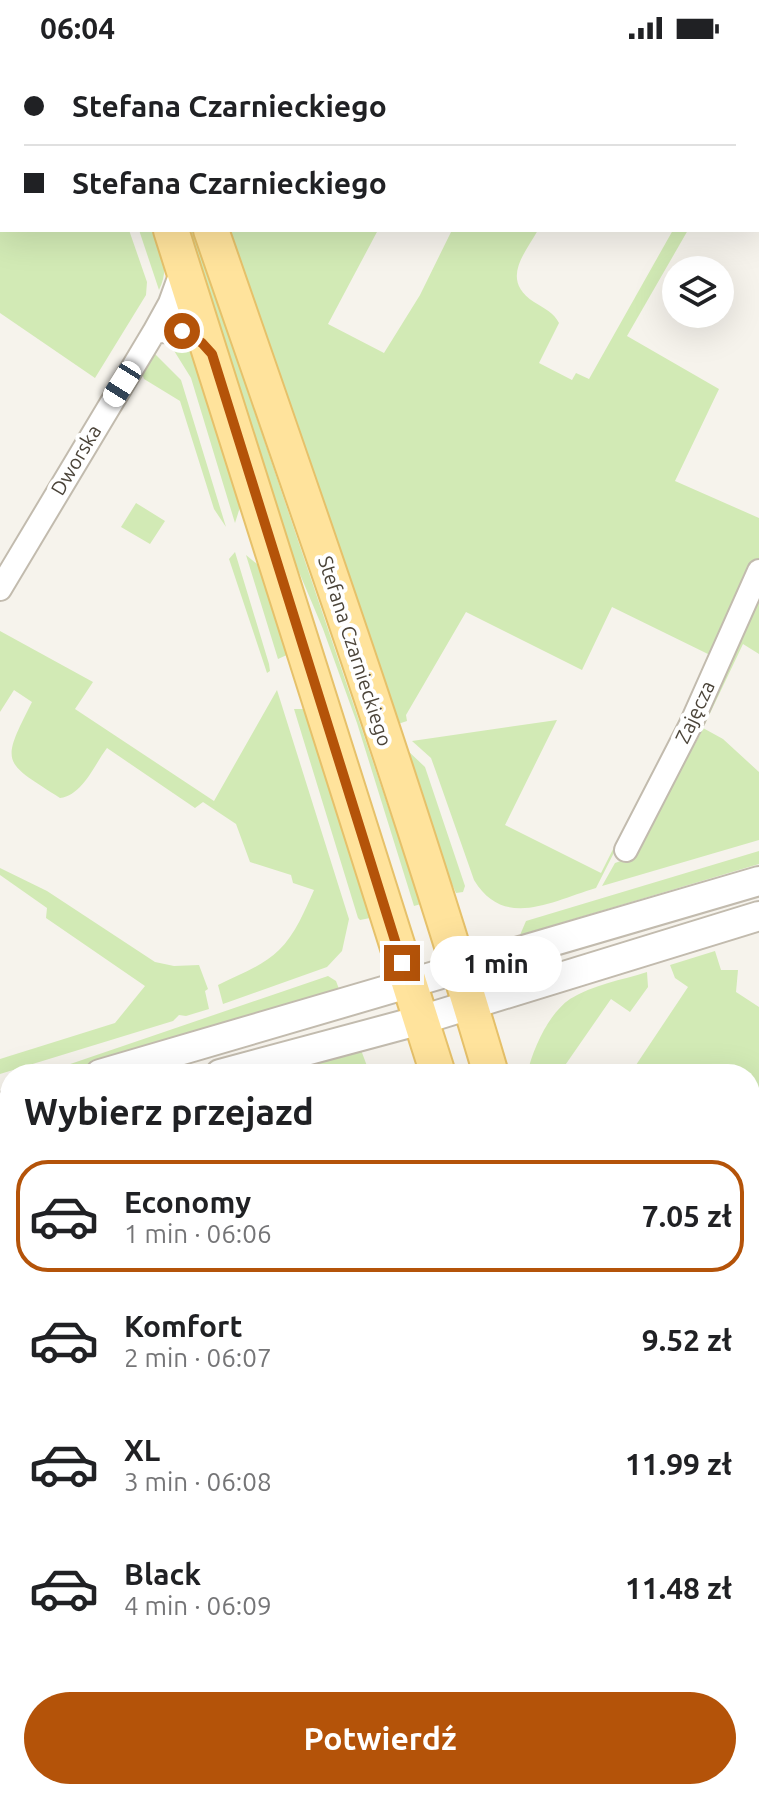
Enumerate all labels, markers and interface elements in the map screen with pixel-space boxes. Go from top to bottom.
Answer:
text: 06:04 [40,11,115,45]
text: Stefana Czarnieckiego [72,89,387,123]
text: Stefana Czarnieckiego [72,166,387,200]
map controls [662,256,734,328]
button: layers [662,256,734,328]
route start [164,313,200,349]
car [99,357,145,411]
street label: Dworska [46,420,106,499]
street label: Stefana Czarnieckiego [314,553,397,749]
street label: Zajęcza [670,677,719,747]
callout: 1 min [430,935,562,991]
route end [384,945,420,981]
text: 1 min [463,949,529,978]
text: Wybierz przejazd [24,1091,314,1132]
icon: car [28,1180,100,1252]
text: Economy [124,1185,251,1219]
text: 7.05 zł [642,1199,732,1233]
text: 1 min · 06:06 [124,1219,272,1248]
icon: car [28,1304,100,1376]
text: Komfort [124,1309,242,1343]
text: 9.52 zł [642,1323,732,1357]
text: 2 min · 06:07 [124,1343,272,1372]
icon: car [28,1428,100,1500]
text: XL [124,1433,160,1467]
text: 11.99 zł [625,1447,732,1481]
text: 3 min · 06:08 [124,1467,272,1496]
icon: car [28,1552,100,1624]
text: Black [124,1557,201,1591]
text: 11.48 zł [625,1571,732,1605]
text: 4 min · 06:09 [124,1591,272,1620]
button: Potwierdź [24,1692,736,1784]

